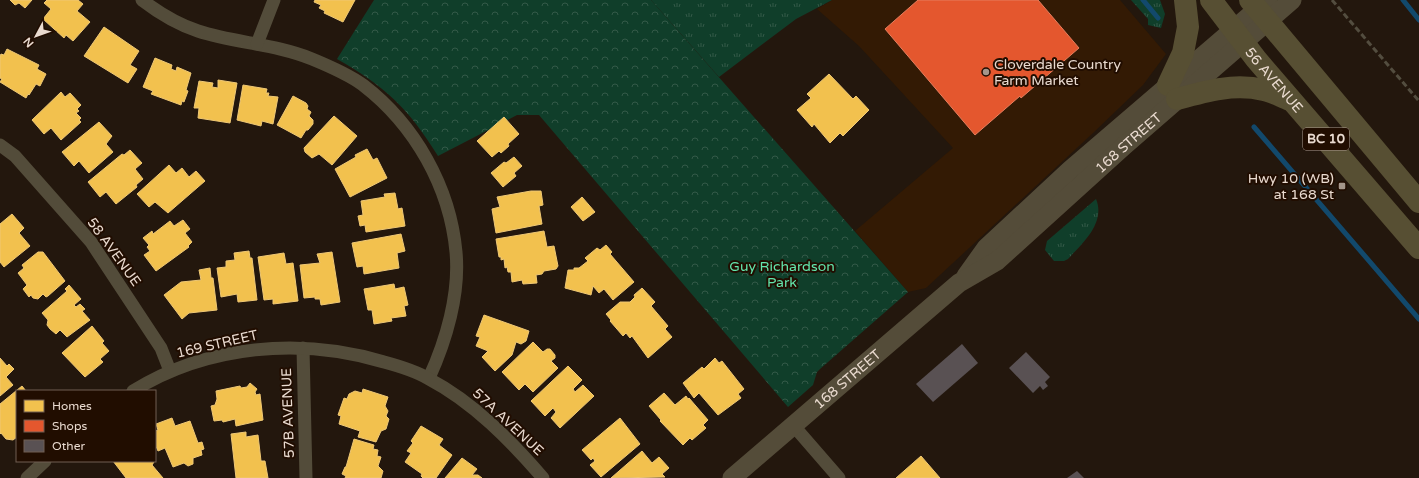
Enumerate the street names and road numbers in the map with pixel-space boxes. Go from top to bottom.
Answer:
street label: 56 AVENUE [1242,44,1307,116]
street label: 168 STREET [1092,108,1165,176]
road number: BC 10 [1303,128,1349,150]
street label: 58 AVENUE [83,214,145,290]
street label: 169 STREET [175,326,260,362]
street label: 168 STREET [810,345,885,412]
street label: 57B AVENUE [278,368,298,458]
street label: 57A AVENUE [469,385,547,459]

